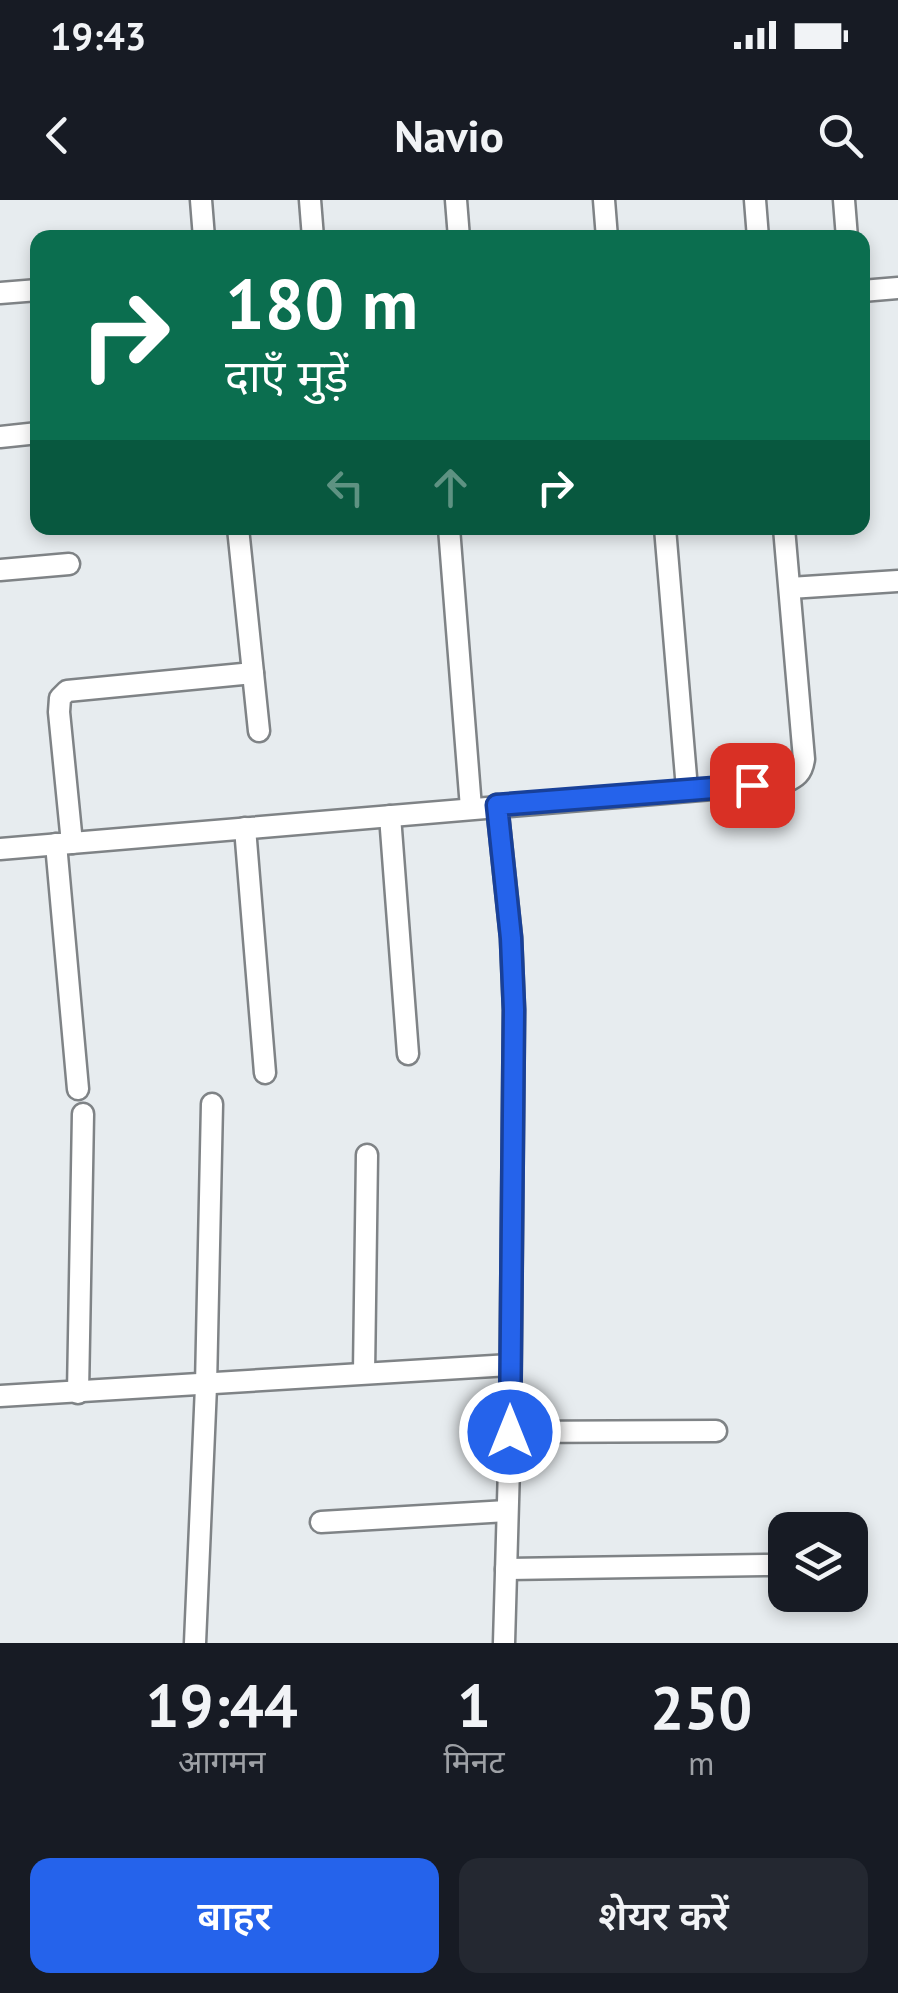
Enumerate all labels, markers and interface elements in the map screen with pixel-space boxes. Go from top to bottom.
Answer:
text: 19:43 [50,11,146,60]
text: Navio [394,106,504,164]
icon: back [30,108,85,163]
icon: search [813,108,868,163]
text: 180 m [225,258,418,348]
icon: right [60,270,190,400]
text: दाएँ मुड़ें [225,346,348,404]
icon: left [318,460,373,515]
icon: ahead [423,460,478,515]
icon: right [528,460,583,515]
pin [710,743,795,828]
icon: arrive [725,758,780,813]
position arrow [458,1380,562,1484]
map controls [768,1512,868,1612]
button: layers [768,1512,868,1612]
text: 19:44 [146,1666,298,1744]
text: 1 [457,1666,491,1744]
text: 250 [650,1668,752,1746]
text: आगमन [178,1740,266,1782]
text: मिनट [443,1740,505,1782]
text: m [688,1742,714,1784]
button: बाहर [30,1858,439,1973]
button: शेयर करें [459,1858,868,1973]

